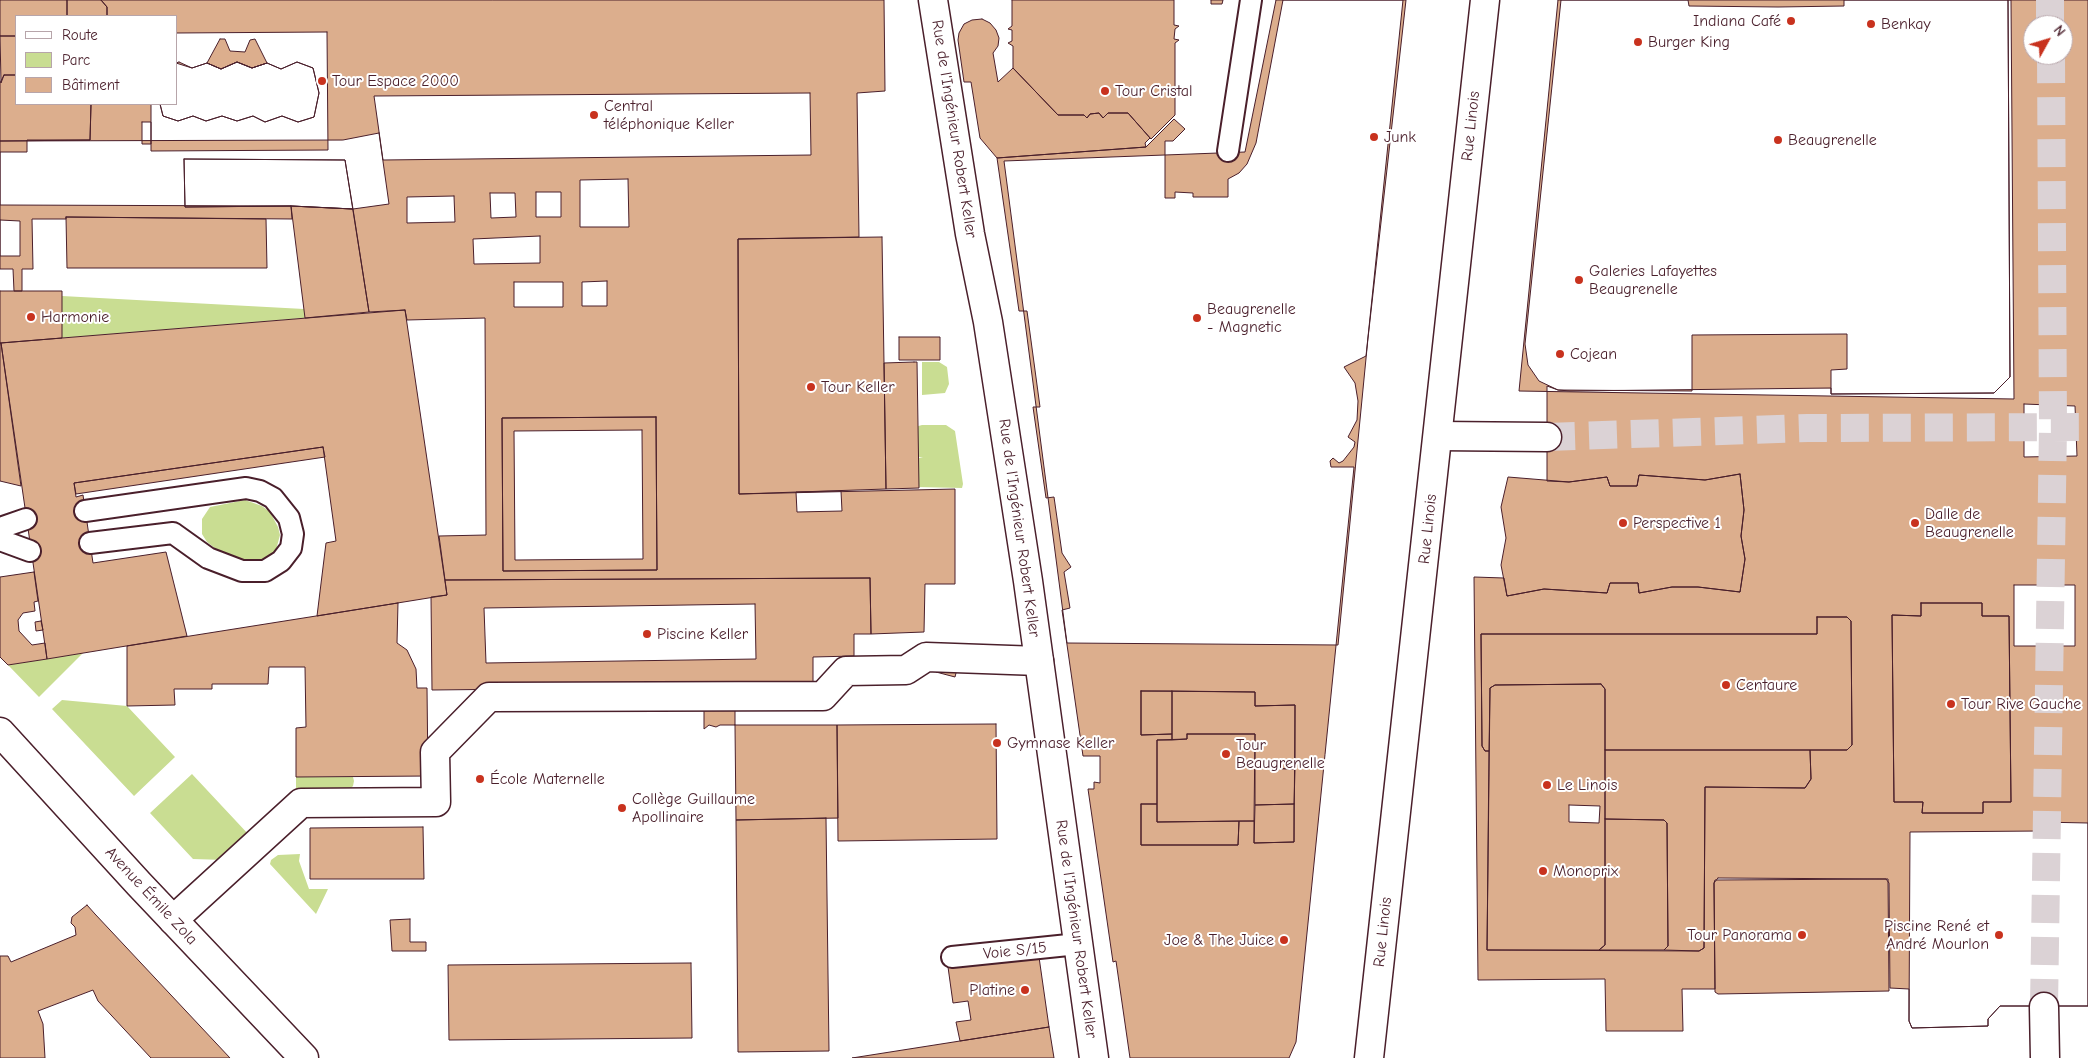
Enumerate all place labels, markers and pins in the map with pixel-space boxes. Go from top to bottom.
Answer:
place label: Indiana Café [1693,11,1781,31]
place label: Benkay [1881,14,1931,34]
marker: Indiana Café [1785,15,1797,27]
marker: Benkay [1865,18,1877,30]
place label: Burger King [1648,32,1730,52]
marker: Burger King [1632,36,1644,48]
place label: Tour Espace 2000 [332,71,459,91]
marker: Tour Espace 2000 [316,75,328,87]
place label: Tour Cristal [1115,81,1193,101]
marker: Tour Cristal [1099,85,1111,97]
place label: Central téléphonique Keller [604,96,734,134]
marker: Central téléphonique Keller [588,109,600,121]
place label: Junk [1384,127,1416,147]
place label: Beaugrenelle [1788,130,1877,150]
marker: Junk [1368,131,1380,143]
marker: Beaugrenelle [1772,134,1784,146]
place label: Galeries Lafayettes Beaugrenelle [1589,261,1717,299]
marker: Galeries Lafayettes Beaugrenelle [1573,274,1585,286]
place label: Beaugrenelle - Magnetic [1207,299,1296,337]
place label: Harmonie [41,307,109,327]
marker: Harmonie [25,311,37,323]
marker: Beaugrenelle - Magnetic [1191,312,1203,324]
place label: Cojean [1570,344,1617,364]
marker: Cojean [1554,348,1566,360]
place label: Tour Keller [821,377,895,397]
marker: Tour Keller [805,381,817,393]
place label: Dalle de Beaugrenelle [1925,504,2014,542]
place label: Perspective 1 [1633,513,1721,533]
marker: Perspective 1 [1617,517,1629,529]
marker: Dalle de Beaugrenelle [1909,517,1921,529]
place label: Piscine Keller [657,624,748,644]
marker: Piscine Keller [641,628,653,640]
place label: Centaure [1736,675,1797,695]
marker: Centaure [1720,679,1732,691]
place label: Tour Rive Gauche [1961,694,2081,714]
marker: Tour Rive Gauche [1945,698,1957,710]
place label: Gymnase Keller [1007,733,1114,753]
place label: Tour Beaugrenelle [1236,735,1325,773]
marker: Gymnase Keller [991,737,1003,749]
marker: Tour Beaugrenelle [1220,748,1232,760]
place label: École Maternelle [490,769,605,789]
marker: École Maternelle [474,773,486,785]
place label: Le Linois [1557,775,1617,795]
marker: Le Linois [1541,779,1553,791]
place label: Collège Guillaume Apollinaire [632,789,755,827]
marker: Collège Guillaume Apollinaire [616,802,628,814]
place label: Monoprix [1553,861,1618,881]
marker: Monoprix [1537,865,1549,877]
place label: Piscine René et André Mourlon [1884,916,1989,954]
place label: Tour Panorama [1687,925,1792,945]
marker: Tour Panorama [1796,929,1808,941]
marker: Piscine René et André Mourlon [1993,929,2005,941]
place label: Joe & The Juice [1164,930,1274,950]
marker: Joe & The Juice [1278,934,1290,946]
place label: Platine [969,980,1015,1000]
marker: Platine [1019,984,1031,996]

